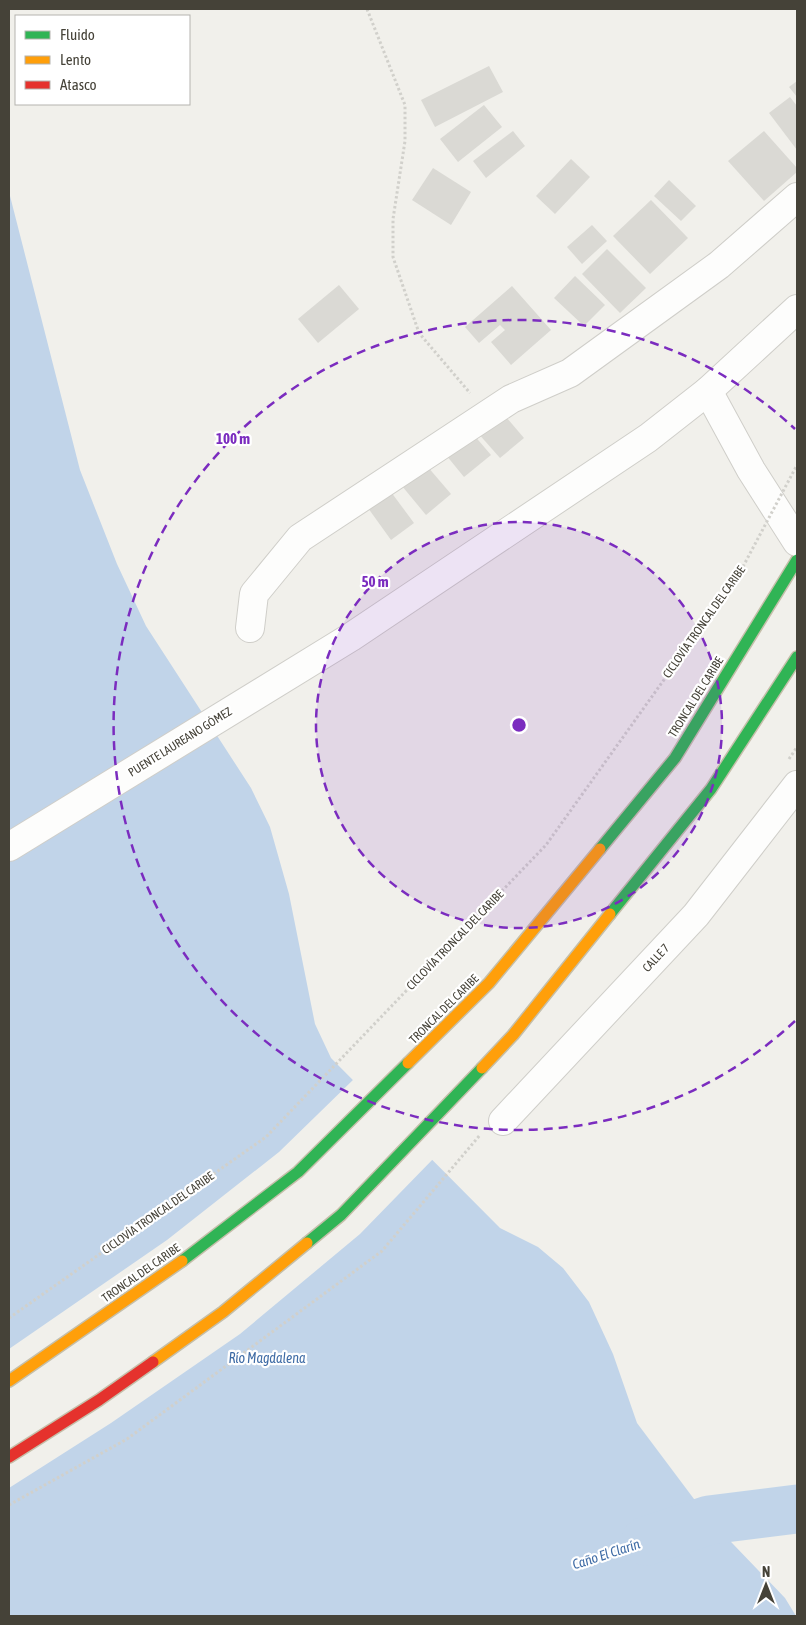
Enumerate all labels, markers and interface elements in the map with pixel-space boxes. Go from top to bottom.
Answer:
legend [15,15,190,105]
text: Fluido [60,26,95,43]
text: Lento [60,51,91,68]
text: Atasco [60,76,97,93]
text: 100 m [216,430,250,447]
street label: CICLOVÍA TRONCAL DEL CARIBE [660,563,748,681]
text: 50 m [362,573,389,590]
street label: TRONCAL DEL CARIBE [666,654,726,740]
street label: PUENTE LAUREANO GÓMEZ [126,704,235,780]
centre of rings [510,716,528,734]
street label: CICLOVÍA TRONCAL DEL CARIBE [404,887,506,993]
street label: CALLE 7 [640,941,673,975]
street label: TRONCAL DEL CARIBE [406,971,482,1047]
street label: CICLOVÍA TRONCAL DEL CARIBE [99,1169,217,1257]
street label: TRONCAL DEL CARIBE [99,1241,183,1305]
water label: Río Magdalena [228,1350,306,1366]
water label: Caño El Clarín [570,1535,642,1572]
north arrow [741,1560,791,1610]
text: N [762,1564,770,1580]

